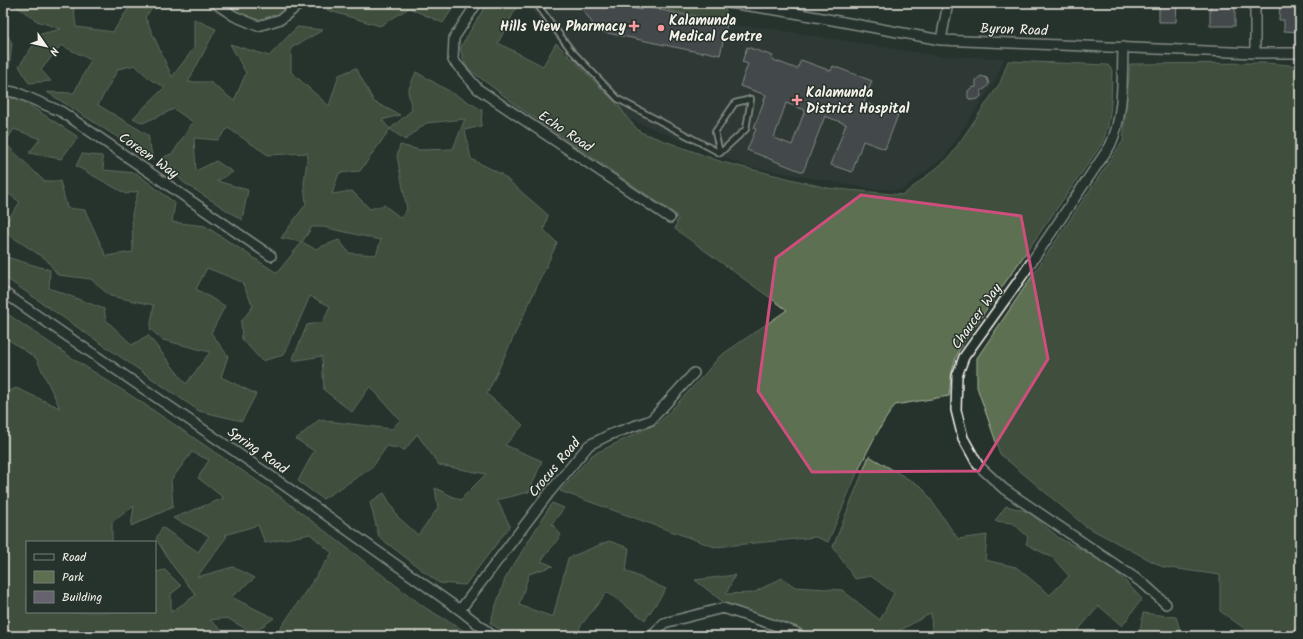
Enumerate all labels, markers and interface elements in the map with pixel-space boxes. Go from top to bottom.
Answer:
place label: Kalamunda Medical Centre [669,10,762,48]
place label: Hills View Pharmacy [500,16,627,38]
street label: Byron Road [980,18,1049,42]
marker: Hills View Pharmacy [629,21,639,31]
marker: Kalamunda Medical Centre [656,23,666,33]
north arrow [26,26,66,66]
text: N [44,43,63,59]
place label: Kalamunda District Hospital [806,82,910,120]
marker: Kalamunda District Hospital [791,94,803,106]
street label: Echo Road [534,105,598,159]
street label: Coreen Way [114,127,183,185]
street label: Chaucer Way [946,279,1008,354]
street label: Spring Road [222,422,293,480]
street label: Crocus Road [523,432,587,502]
legend [26,541,156,613]
text: Road [62,548,87,567]
text: Park [62,568,84,587]
text: Building [62,588,102,607]

